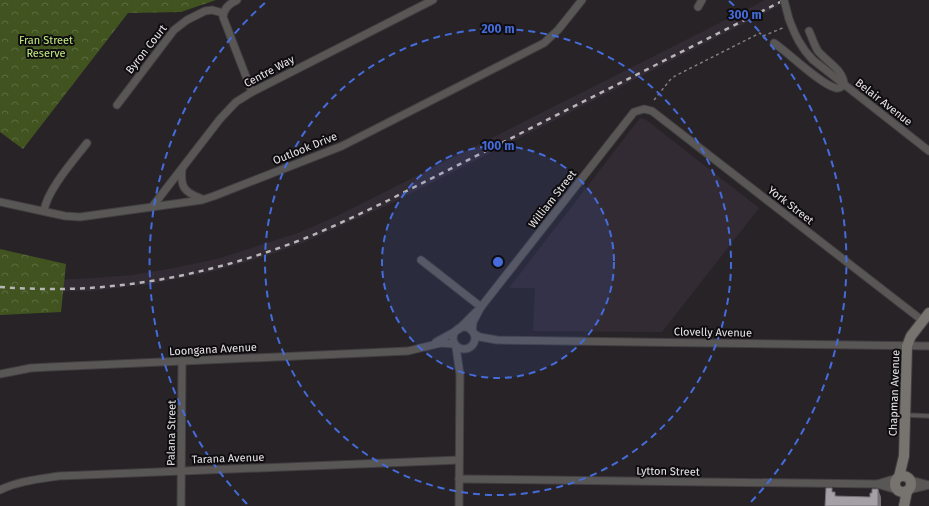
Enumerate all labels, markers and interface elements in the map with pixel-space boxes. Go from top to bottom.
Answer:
text: 300 m [727,8,762,22]
street label: Byron Court [123,22,170,76]
text: 200 m [481,22,515,36]
park label: Fran Street Reserve [19,34,73,60]
street label: Centre Way [242,52,297,90]
street label: Belair Avenue [853,76,915,129]
street label: Outlook Drive [271,130,339,167]
text: 100 m [482,139,514,153]
street label: William Street [526,168,579,231]
street label: York Street [765,184,816,227]
centre of rings [491,255,505,269]
street label: Clovelly Avenue [674,325,752,340]
street label: Loongana Avenue [169,341,257,358]
street label: Chapman Avenue [886,350,903,436]
street label: Palana Street [164,400,179,466]
street label: Tarana Avenue [191,451,265,466]
street label: Lytton Street [636,464,700,479]

